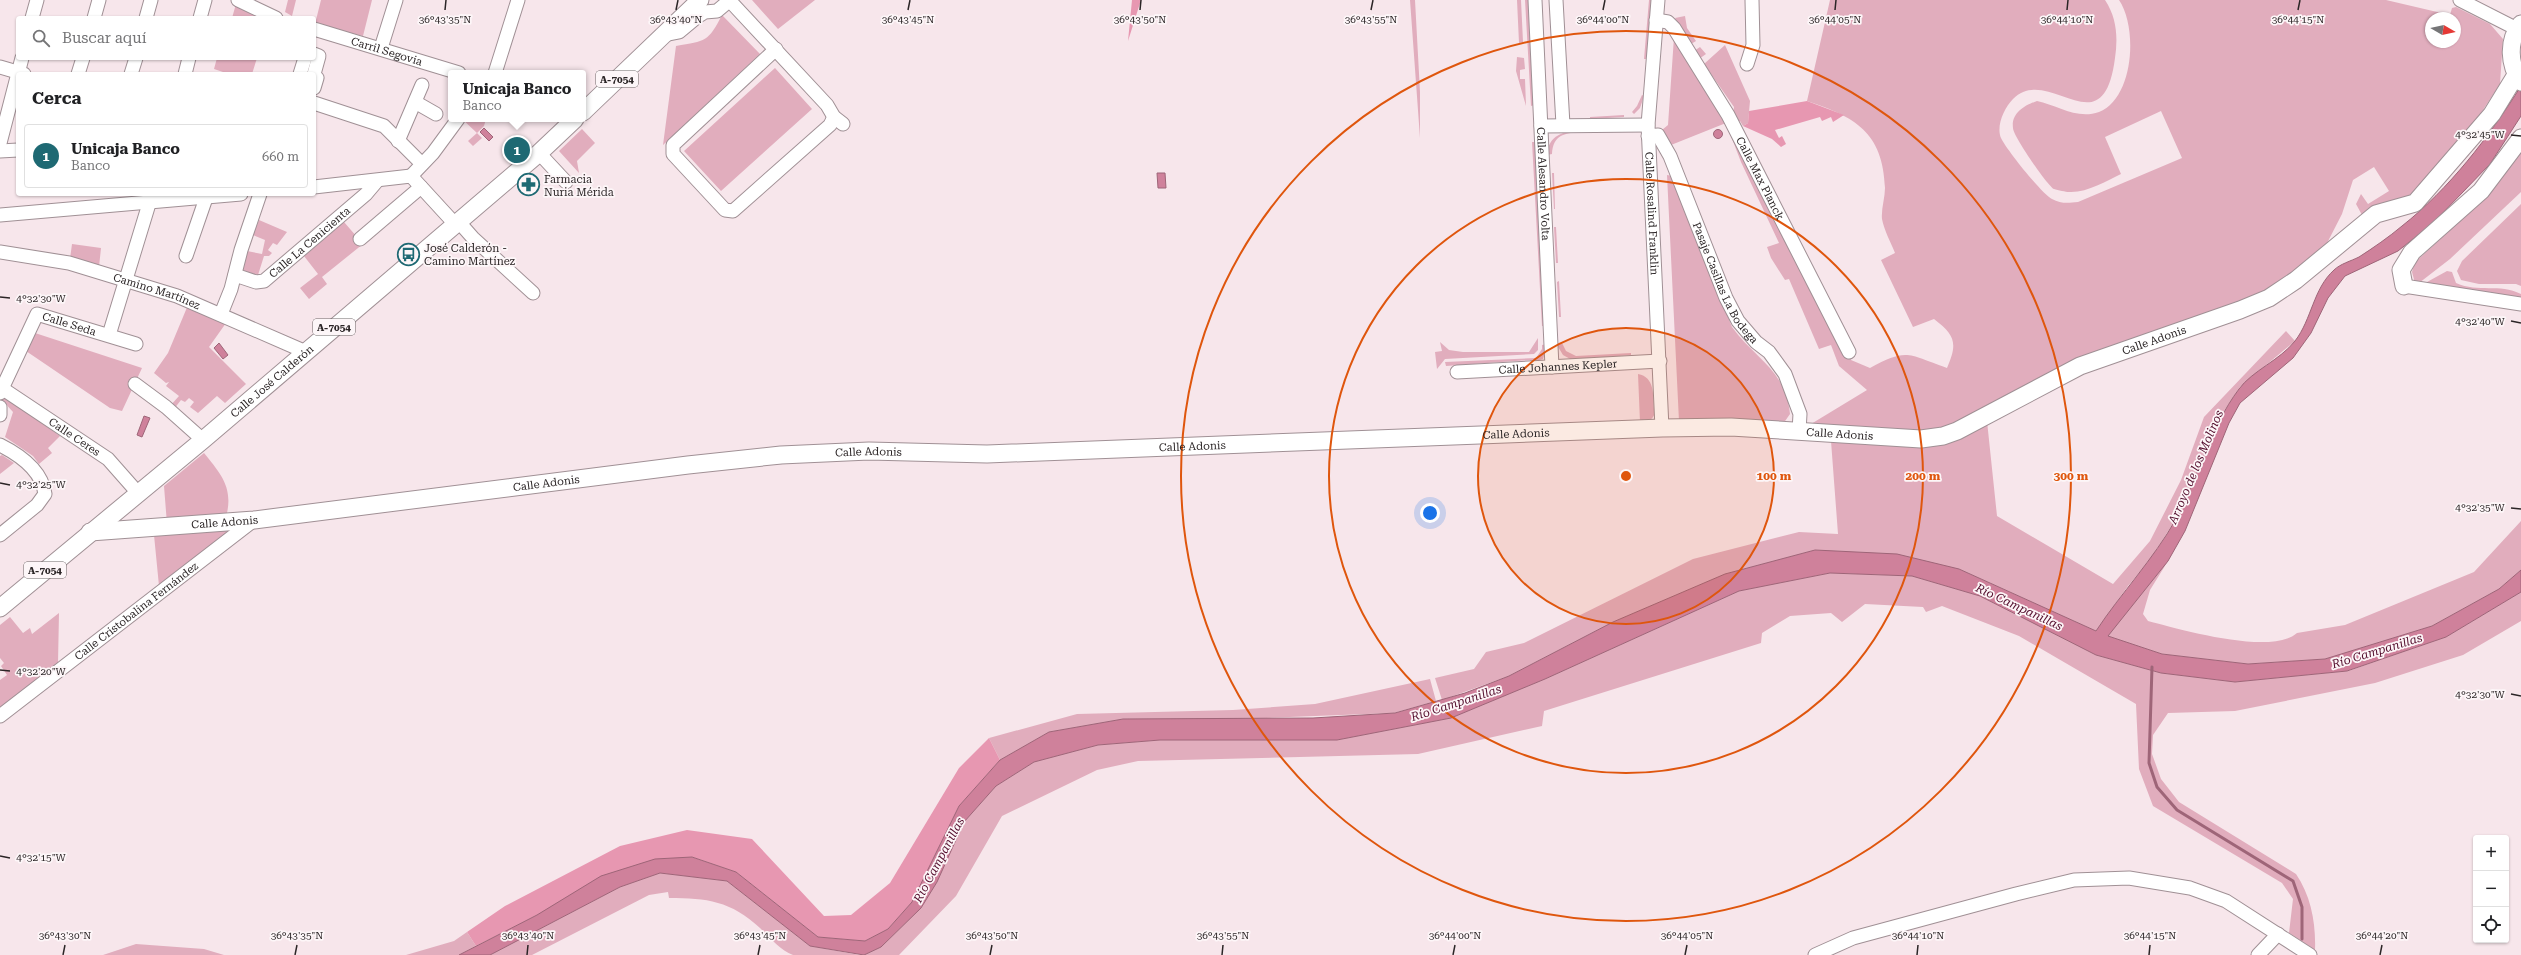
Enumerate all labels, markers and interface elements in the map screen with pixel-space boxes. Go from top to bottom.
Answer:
north arrow [2425,12,2461,48]
text: 36°43'35"N [419,14,471,25]
text: 36°43'40"N [650,14,702,25]
text: 36°43'45"N [882,14,934,25]
text: 36°43'50"N [1114,14,1166,25]
text: 36°43'55"N [1345,14,1397,25]
text: 36°44'00"N [1577,14,1629,25]
text: 36°44'05"N [1809,14,1861,25]
text: 36°44'10"N [2041,14,2093,25]
text: 36°44'15"N [2272,14,2324,25]
search box [16,16,316,60]
icon: search [30,27,52,49]
text: Buscar aquí [62,29,146,47]
street label: Carril Segovia [349,34,424,68]
popup [448,70,586,122]
road number: A-7054 [596,71,638,87]
text: Unicaja Banco [462,80,572,98]
text: Cerca [32,88,82,108]
text: Banco [462,98,502,113]
street label: Calle Alesandro Volta [1534,127,1553,241]
text: 4°32'45"W [2455,129,2506,140]
street label: Calle Max Planck [1734,134,1787,222]
pin: 1 [504,135,530,165]
text: Unicaja Banco [71,140,180,158]
text: 1 [42,149,50,164]
text: 660 m [262,149,299,164]
street label: Calle Rosalind Franklin [1643,152,1661,275]
text: Banco [71,158,110,173]
pharmacy icon: Farmacia Nuria Mérida [515,172,541,198]
place label: Farmacia Nuria Mérida [544,173,614,199]
street label: Calle La Cenicienta [266,204,353,280]
street label: Pasaje Casillas La Bodega [1690,220,1761,346]
bus stop icon: José Calderón - Camino Martínez [395,241,421,267]
place label: José Calderón - Camino Martínez [424,242,515,268]
street label: Camino Martínez [112,270,202,312]
text: 4°32'30"W [16,293,67,304]
street label: Calle Seda [41,309,98,338]
text: 4°32'40"W [2455,316,2506,327]
road number: A-7054 [313,319,355,335]
street label: Calle Adonis [2120,323,2188,357]
street label: Calle José Calderón [228,342,316,420]
street label: Calle Johannes Kepler [1498,357,1618,376]
water label: Arroyo de los Molinos [2165,408,2226,527]
street label: Calle Ceres [46,415,103,459]
street label: Calle Adonis [1806,425,1874,442]
street label: Calle Adonis [1482,426,1550,441]
street label: Calle Adonis [1159,438,1226,454]
street label: Calle Adonis [835,444,902,459]
centre of rings [1619,469,1633,483]
text: 100 m [1757,469,1792,483]
text: 200 m [1906,469,1941,483]
text: 300 m [2054,469,2089,483]
street label: Calle Adonis [512,472,580,494]
text: 4°32'25"W [16,479,67,490]
text: 4°32'35"W [2455,502,2506,513]
your location [1420,503,1440,523]
street label: Calle Adonis [191,513,259,531]
street label: Calle Cristobalina Fernández [72,559,200,663]
road number: A-7054 [24,562,66,578]
water label: Río Campanillas [1972,580,2065,633]
water label: Río Campanillas [2329,630,2424,672]
text: 4°32'20"W [16,666,67,677]
water label: Río Campanillas [1408,682,1503,725]
text: 4°32'30"W [2455,689,2506,700]
water label: Río Campanillas [910,815,967,906]
map controls [2473,835,2509,943]
button: + [2473,835,2509,871]
text: 4°32'15"W [16,852,67,863]
button: − [2473,871,2509,907]
button: locate [2473,907,2509,943]
text: 36°43'30"N [39,930,91,941]
text: 36°43'35"N [271,930,323,941]
text: 36°43'40"N [502,930,554,941]
text: 36°43'45"N [734,930,786,941]
text: 36°43'50"N [966,930,1018,941]
text: 36°43'55"N [1197,930,1249,941]
text: 36°44'00"N [1429,930,1481,941]
text: 36°44'05"N [1661,930,1713,941]
text: 36°44'10"N [1892,930,1944,941]
text: 36°44'15"N [2124,930,2176,941]
text: 36°44'20"N [2356,930,2408,941]

